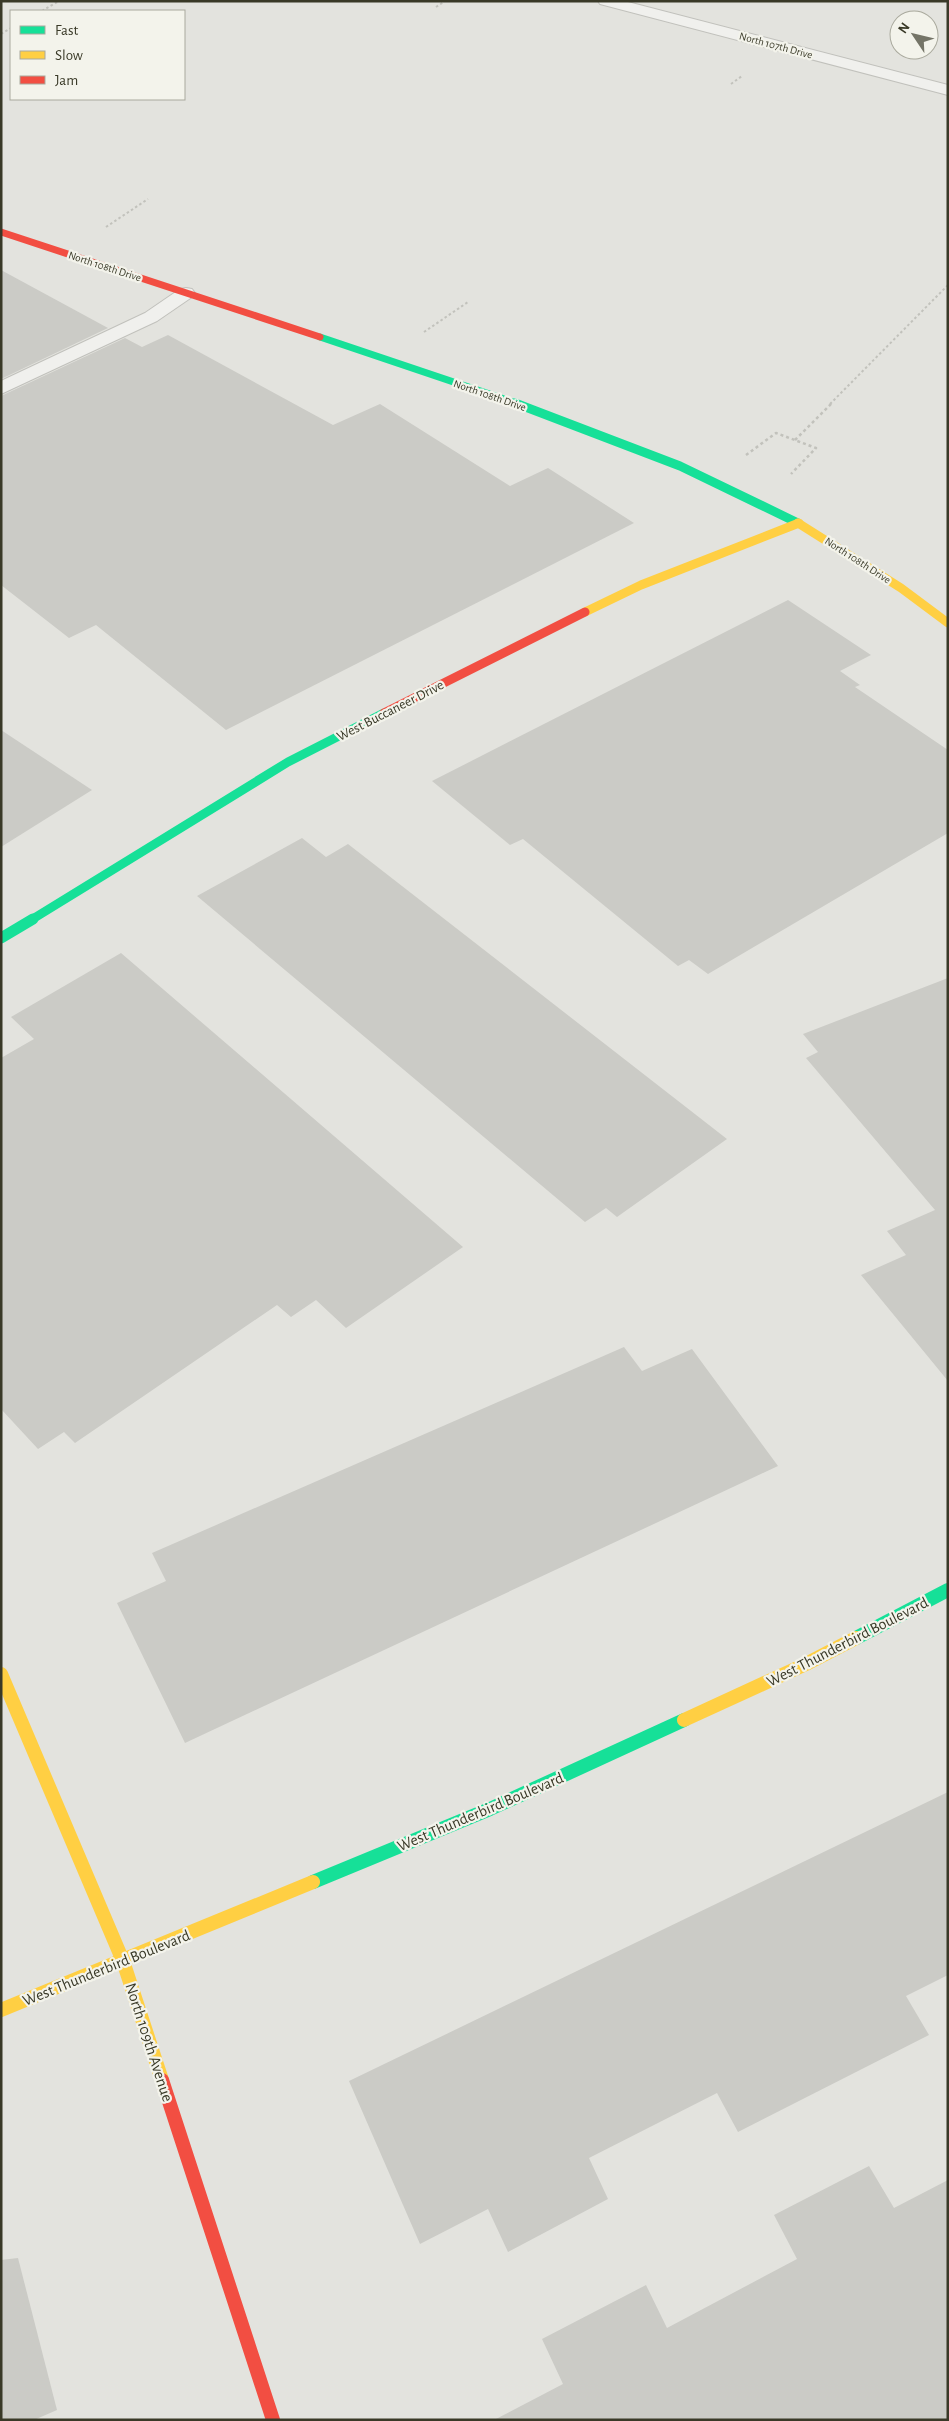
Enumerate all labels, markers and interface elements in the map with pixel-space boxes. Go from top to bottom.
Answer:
legend [10,10,185,100]
north arrow [889,10,939,60]
text: N [896,20,913,36]
text: Fast [55,23,79,38]
street label: North 107th Drive [738,30,814,61]
text: Slow [55,48,83,63]
text: Jam [55,73,78,88]
street label: North 108th Drive [67,250,143,283]
street label: North 108th Drive [452,378,528,413]
street label: North 108th Drive [823,535,893,586]
street label: West Buccaneer Drive [335,678,446,744]
street label: West Thunderbird Boulevard [764,1594,931,1690]
street label: West Thunderbird Boulevard [395,1770,566,1854]
street label: West Thunderbird Boulevard [20,1927,192,2009]
street label: North 109th Avenue [122,1981,176,2104]

